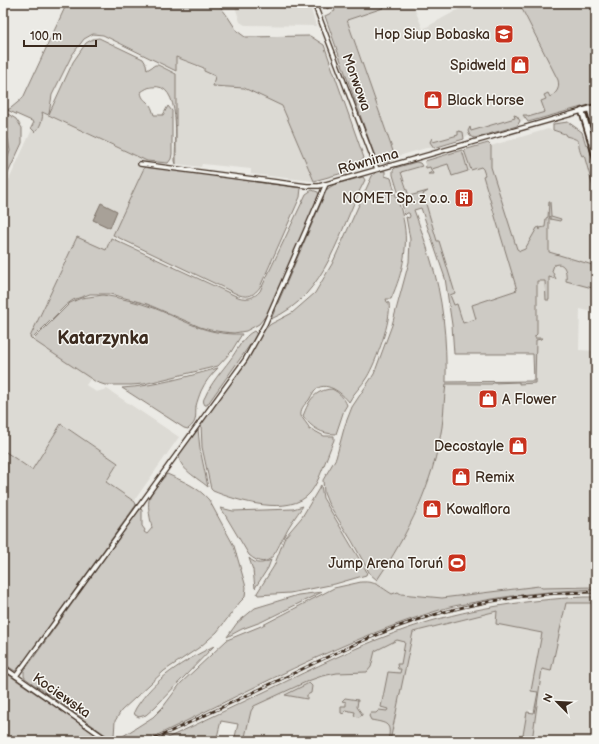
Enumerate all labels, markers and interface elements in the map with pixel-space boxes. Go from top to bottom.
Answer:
scale bar [24,22,96,48]
school or university icon: Hop Siup Bobaska [493,23,515,45]
place label: Hop Siup Bobaska [374,26,490,43]
text: 100 m [30,29,62,44]
street label: Morwowa [338,51,375,113]
shop icon: Spidweld [509,54,531,76]
place label: Spidweld [450,57,506,74]
shop icon: Black Horse [422,89,444,111]
place label: Black Horse [447,92,524,109]
street label: Równinna [336,145,400,178]
building icon: NOMET Sp. z o.o. [453,187,475,209]
place label: NOMET Sp. z o.o. [342,190,450,207]
district label: Katarzynka [57,328,149,349]
shop icon: A Flower [477,388,499,410]
place label: A Flower [502,391,557,408]
shop icon: Decostayle [507,435,529,457]
place label: Decostayle [434,438,504,455]
shop icon: Remix [450,466,472,488]
place label: Remix [475,469,515,486]
shop icon: Kowalflora [421,498,443,520]
place label: Kowalflora [446,501,510,518]
sports icon: Jump Arena Toruń [446,552,468,574]
place label: Jump Arena Toruń [328,555,443,572]
street label: Kociewska [30,669,94,722]
north arrow [537,682,577,722]
text: N [541,692,556,705]

